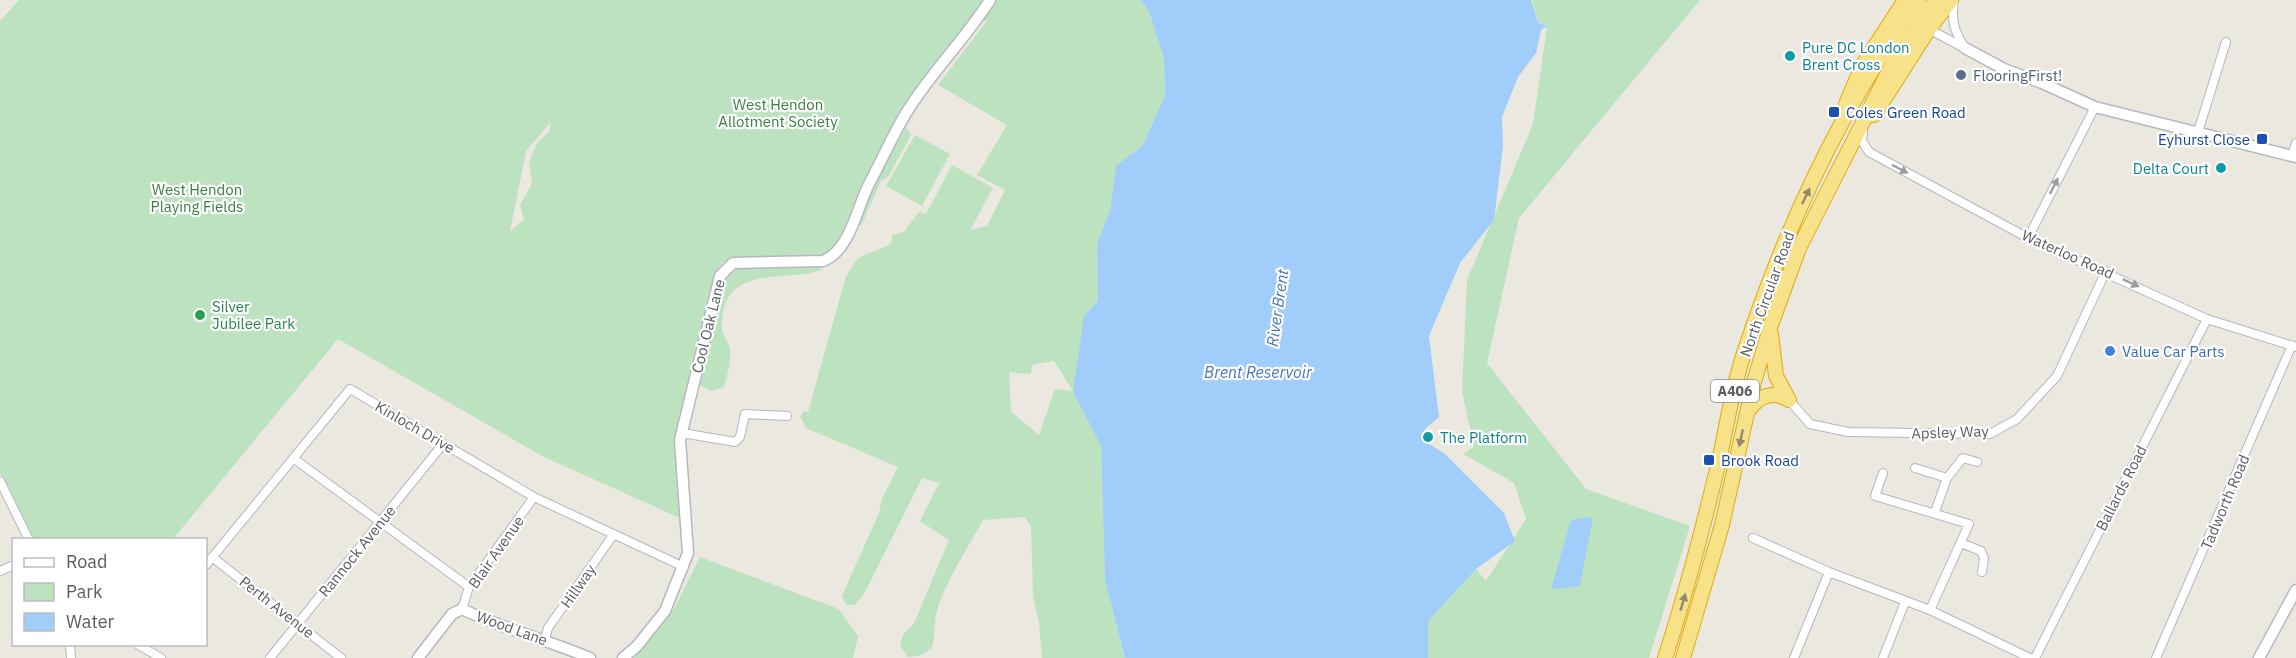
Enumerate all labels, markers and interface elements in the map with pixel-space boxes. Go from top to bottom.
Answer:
place label: Pure DC London Brent Cross [1802,38,1910,74]
marker: Pure DC London Brent Cross [1783,49,1797,63]
place label: FlooringFirst! [1973,66,2062,85]
marker: FlooringFirst! [1954,68,1968,82]
park label: West Hendon Allotment Society [718,95,838,131]
place label: Coles Green Road [1846,103,1966,122]
marker: Coles Green Road [1827,105,1841,119]
place label: Eyhurst Close [2158,130,2250,149]
marker: Eyhurst Close [2255,132,2269,146]
place label: Delta Court [2133,159,2209,178]
marker: Delta Court [2214,161,2228,175]
one-way arrow [1892,164,1909,174]
one-way arrow [2050,177,2059,194]
park label: West Hendon Playing Fields [151,180,243,216]
one-way arrow [1802,187,1811,204]
street label: Waterloo Road [2019,225,2117,283]
street label: North Circular Road [1735,229,1799,359]
water label: River Brent [1262,267,1292,348]
street label: Cool Oak Lane [687,277,729,375]
one-way arrow [2123,278,2140,287]
place label: Silver Jubilee Park [212,297,295,333]
marker: Silver Jubilee Park [193,308,207,322]
place label: Value Car Parts [2122,342,2225,361]
marker: Value Car Parts [2103,344,2117,358]
water label: Brent Reservoir [1204,362,1313,382]
road number: A406 [1711,380,1759,402]
street label: Kinloch Drive [372,397,458,457]
street label: Apsley Way [1911,421,1990,443]
place label: The Platform [1440,428,1527,447]
one-way arrow [1736,429,1745,448]
marker: The Platform [1421,430,1435,444]
street label: Ballards Road [2091,442,2151,534]
place label: Brook Road [1721,451,1799,470]
street label: Tadworth Road [2196,452,2254,552]
marker: Brook Road [1702,453,1716,467]
street label: Rannock Avenue [314,502,400,600]
street label: Blair Avenue [464,512,528,592]
legend [12,538,207,646]
text: Road [66,550,107,573]
street label: Hillway [556,560,600,612]
street label: Perth Avenue [236,572,318,642]
text: Park [66,580,103,603]
one-way arrow [1679,593,1688,611]
street label: Wood Lane [474,606,550,650]
text: Water [66,610,115,633]

